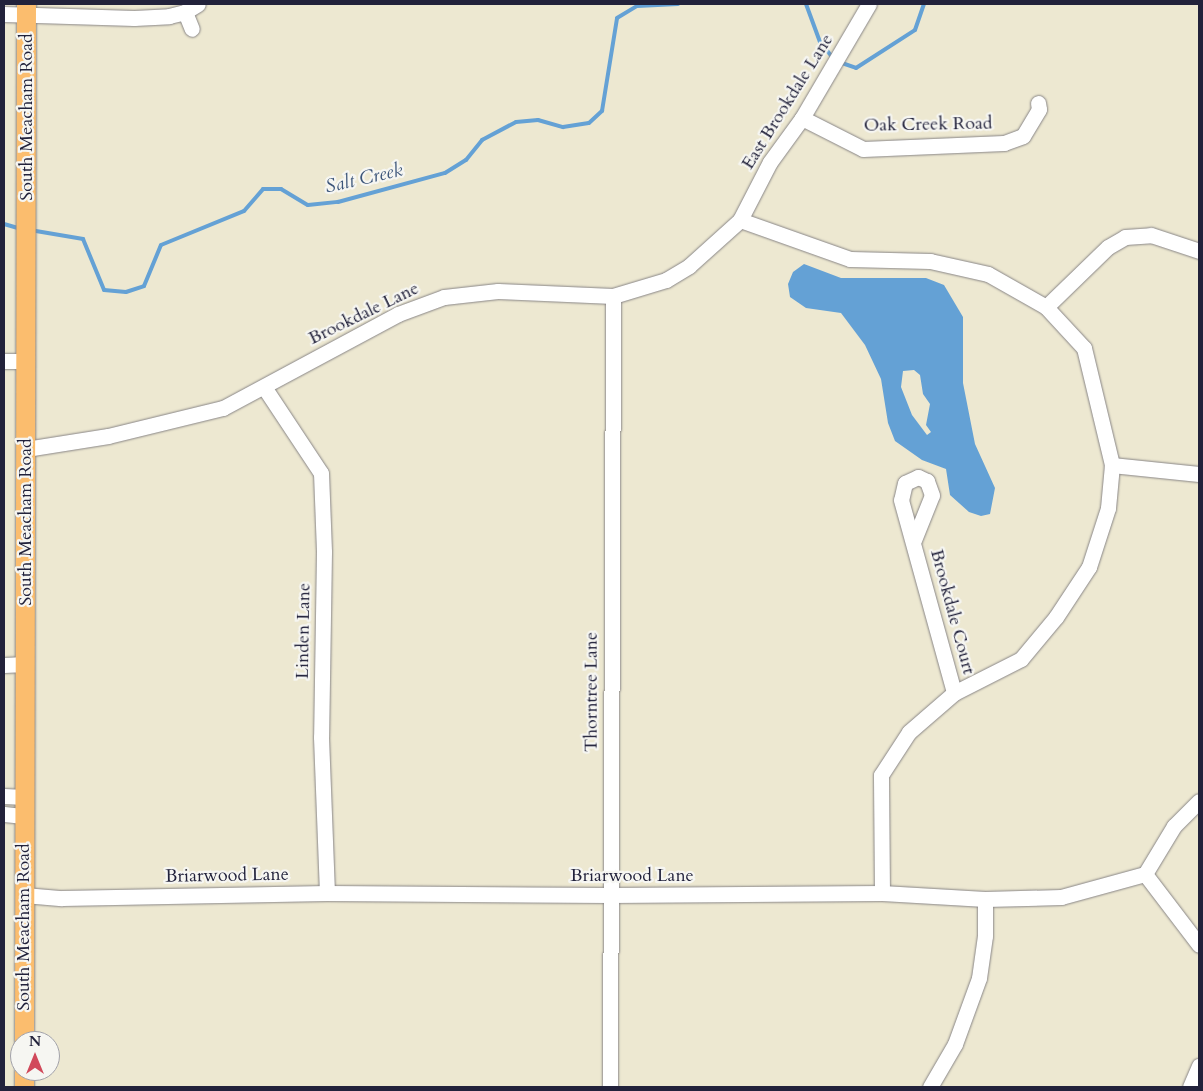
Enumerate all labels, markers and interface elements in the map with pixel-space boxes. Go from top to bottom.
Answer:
street label: East Brookdale Lane [738,30,838,174]
street label: South Meacham Road [16,33,38,201]
street label: Oak Creek Road [864,113,992,137]
water label: Salt Creek [323,159,405,199]
street label: Brookdale Lane [305,278,423,350]
street label: South Meacham Road [15,438,37,606]
street label: Brookdale Court [925,547,979,677]
street label: Linden Lane [292,583,316,679]
street label: Thorntree Lane [581,632,603,752]
street label: South Meacham Road [13,843,35,1011]
street label: Briarwood Lane [165,864,289,888]
street label: Briarwood Lane [570,865,694,887]
north arrow [10,1031,60,1081]
text: N [29,1032,41,1051]

